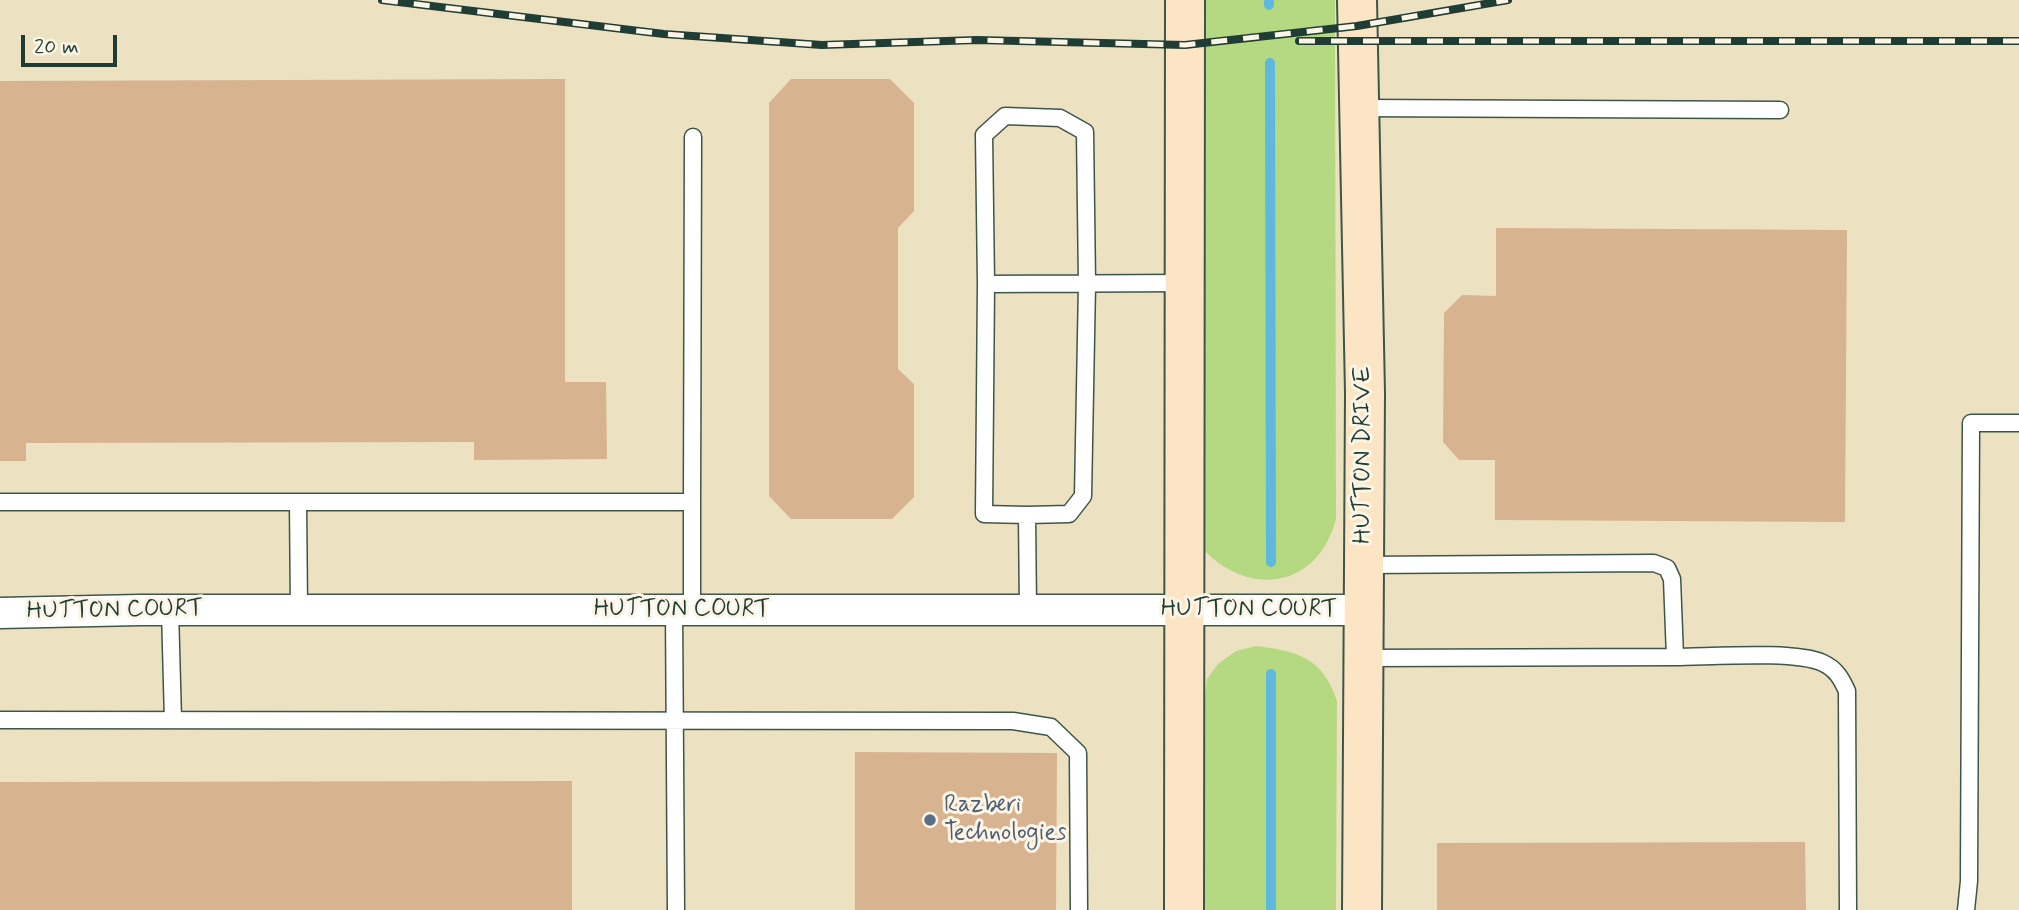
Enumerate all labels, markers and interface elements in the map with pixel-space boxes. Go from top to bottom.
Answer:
scale bar [24,21,121,65]
text: 20 m [34,33,79,61]
street label: HUTTON DRIVE [1350,366,1378,544]
street label: HUTTON COURT [26,595,204,627]
street label: HUTTON COURT [594,596,770,624]
street label: HUTTON COURT [1161,596,1337,624]
place label: Razberi Technologies [944,792,1067,848]
marker: Razberi Technologies [922,812,938,828]

